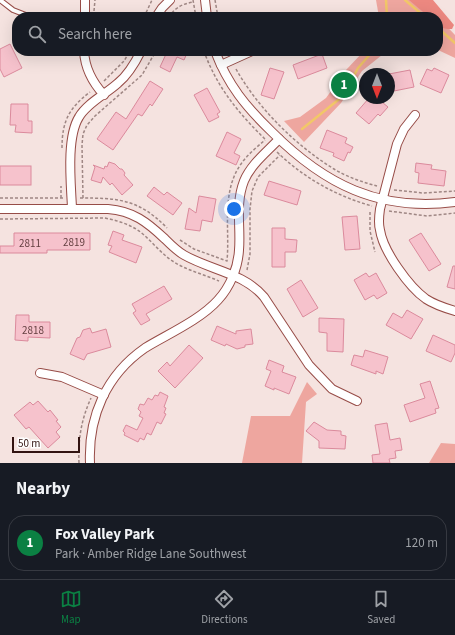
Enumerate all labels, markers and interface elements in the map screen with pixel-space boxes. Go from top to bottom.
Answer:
search box [12,12,443,56]
icon: search [26,23,48,45]
text: Search here [58,24,132,45]
north arrow [359,68,395,104]
pin: 1 [331,70,357,100]
your location [224,199,244,219]
house number: 2819 [63,235,85,250]
house number: 2811 [19,236,41,251]
house number: 2818 [22,323,44,338]
scale bar [12,435,80,454]
text: 50 m [18,436,40,451]
text: Nearby [16,477,70,501]
text: Fox Valley Park [55,524,155,545]
text: 1 [27,534,33,552]
text: 120 m [405,534,438,552]
text: Park · Amber Ridge Lane Southwest [55,545,246,563]
tab: Map [60,588,82,627]
tab: Directions [201,588,248,627]
tab: Saved [367,588,395,627]

